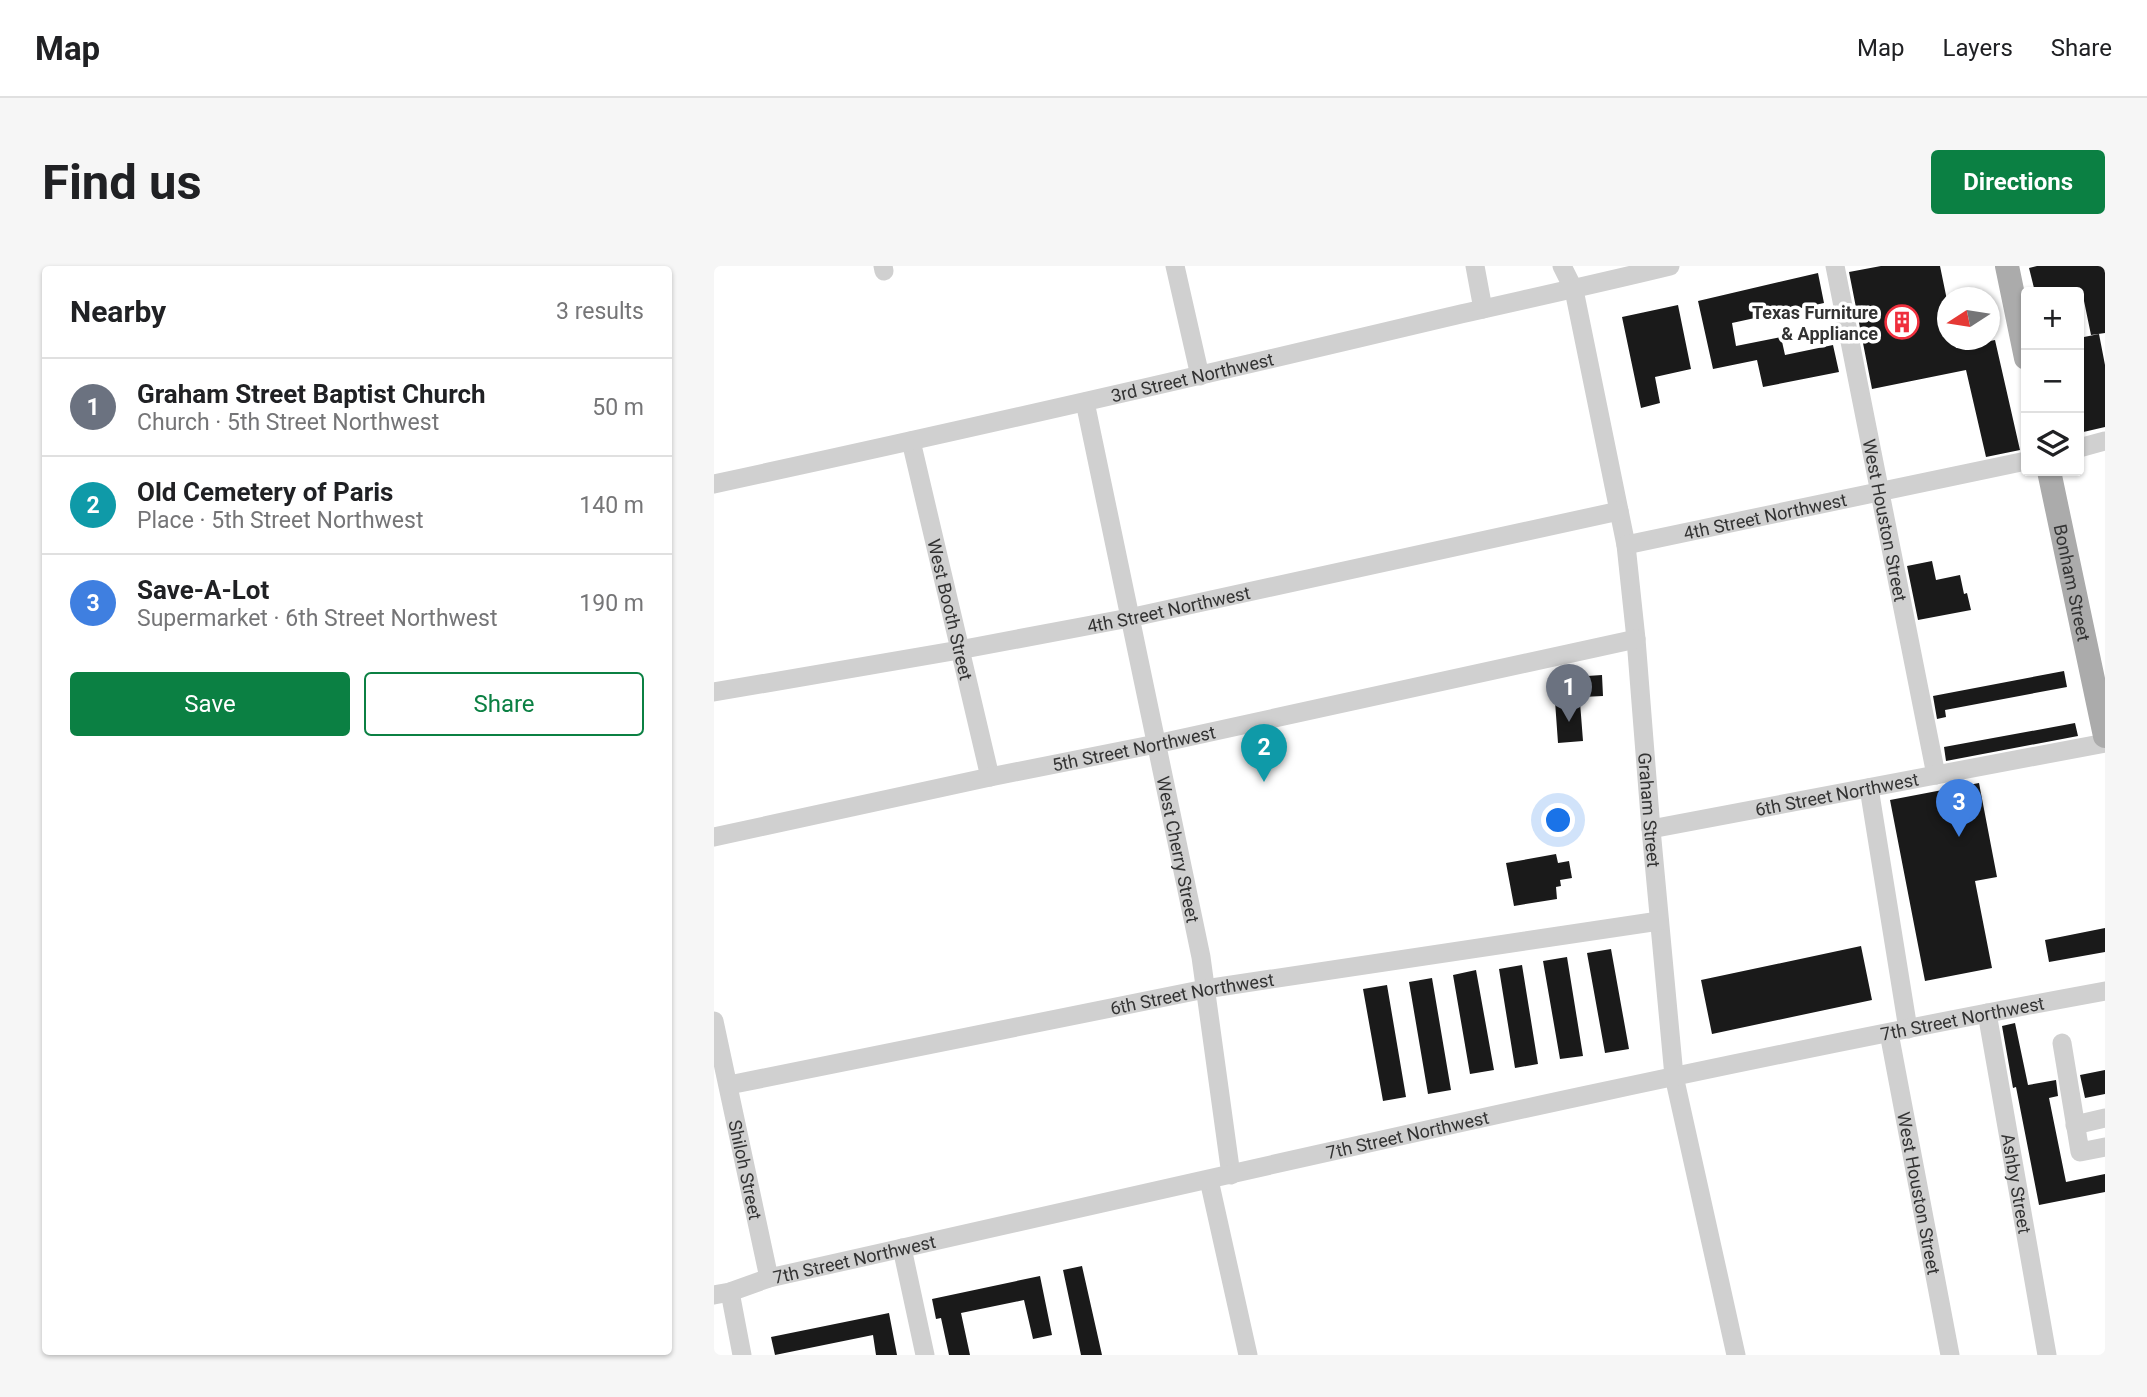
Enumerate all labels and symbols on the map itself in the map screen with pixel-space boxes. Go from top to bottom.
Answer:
north arrow [1937,287,2000,350]
place label: Texas Furniture & Appliance [1752,302,1878,344]
building icon: Texas Furniture & Appliance [1883,303,1921,341]
street label: 3rd Street Northwest [1109,348,1276,406]
street label: West Houston Street [1859,437,1912,603]
street label: 4th Street Northwest [1682,488,1849,543]
street label: Bonham Street [2050,522,2095,643]
street label: West Booth Street [924,537,977,682]
street label: 4th Street Northwest [1085,581,1252,636]
pin: 1 [1546,664,1592,722]
street label: 5th Street Northwest [1050,721,1217,775]
pin: 2 [1241,724,1287,782]
street label: Graham Street [1634,752,1665,868]
street label: 6th Street Northwest [1753,768,1920,820]
street label: West Cherry Street [1153,774,1204,924]
pin: 3 [1936,779,1982,837]
your location [1541,803,1575,837]
street label: 6th Street Northwest [1108,968,1275,1018]
street label: 7th Street Northwest [1879,992,2046,1044]
street label: 7th Street Northwest [1324,1106,1491,1163]
street label: West Houston Street [1894,1110,1945,1276]
street label: Shiloh Street [725,1118,767,1222]
street label: Ashby Street [1998,1132,2036,1235]
street label: 7th Street Northwest [771,1230,938,1287]

